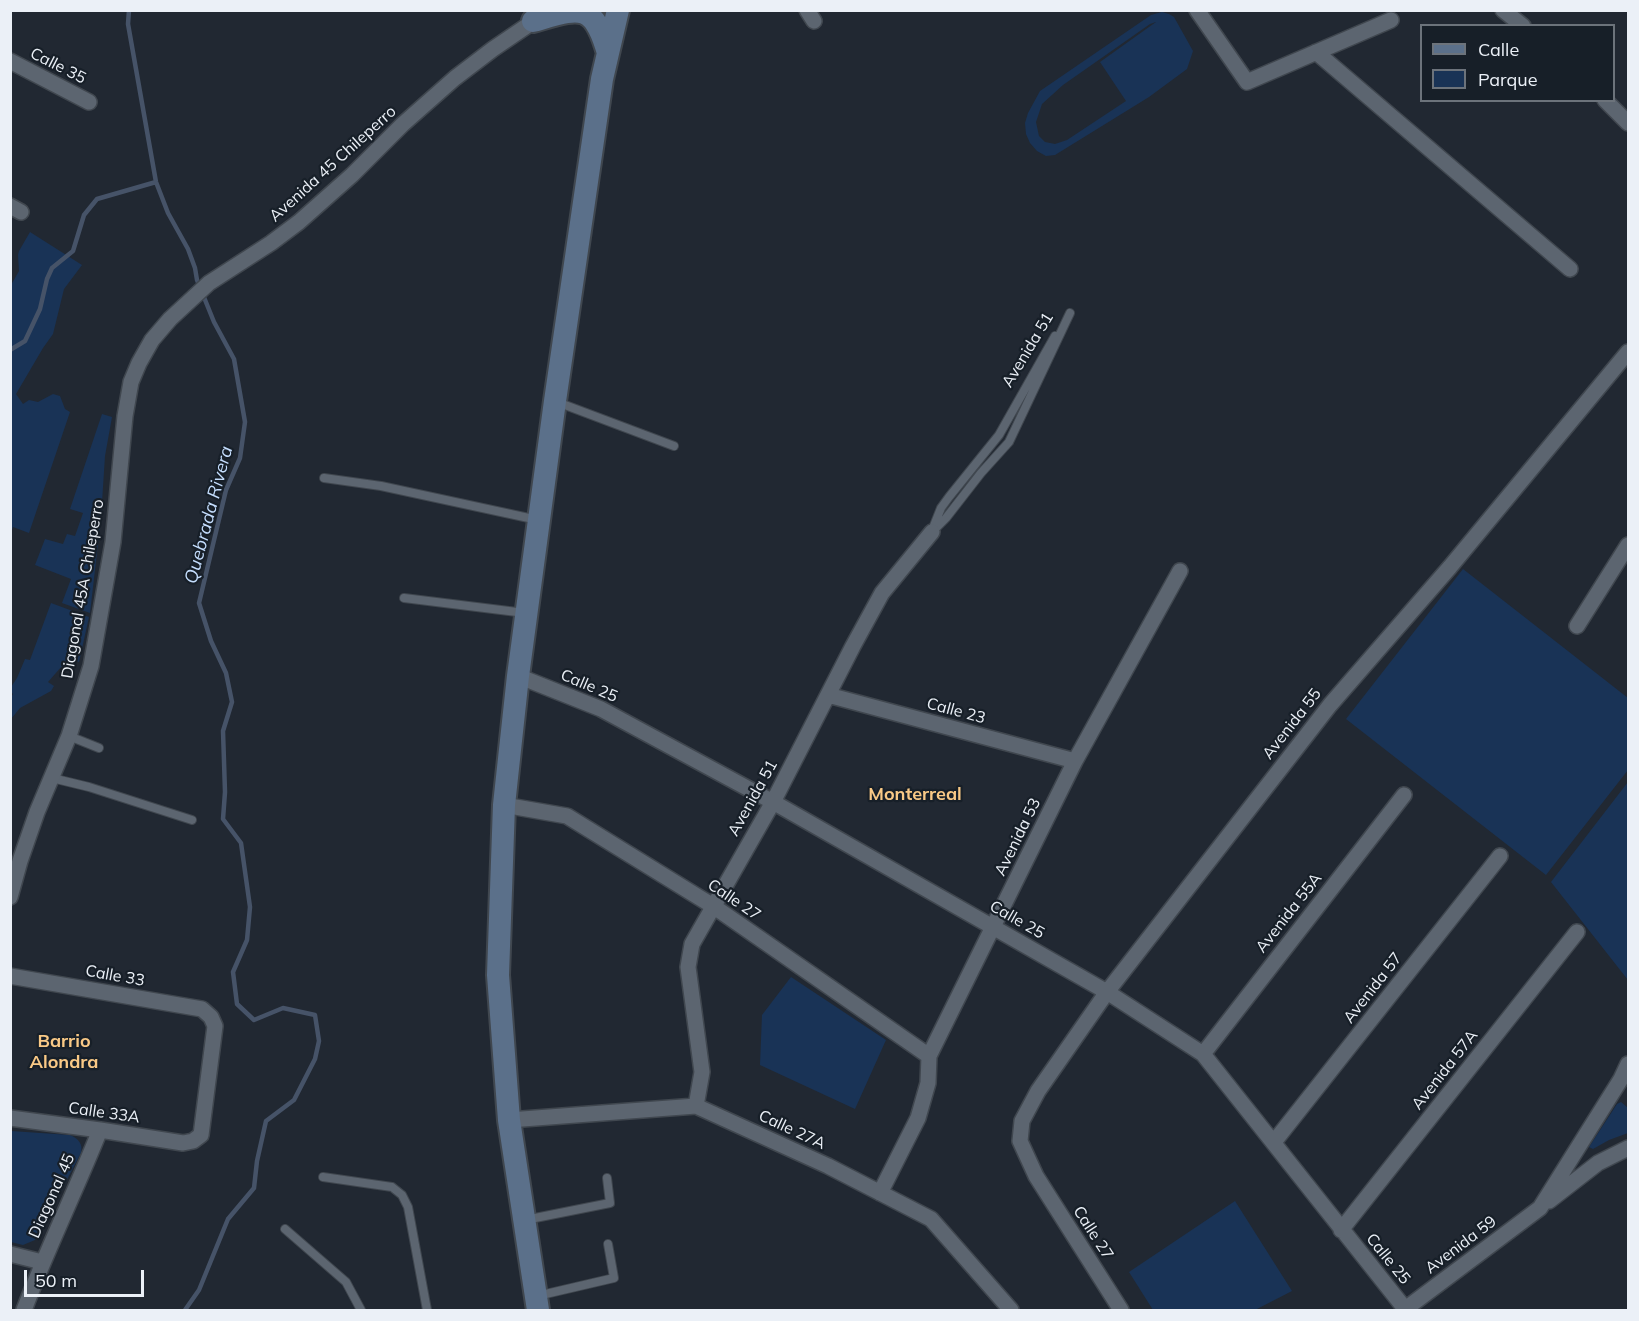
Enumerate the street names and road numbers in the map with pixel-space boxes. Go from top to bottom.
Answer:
street label: Calle 35 [27,44,89,88]
street label: Avenida 45 Chileperro [266,102,400,226]
street label: Avenida 51 [998,309,1058,391]
street label: Diagonal 45A Chileperro [58,498,108,680]
street label: Calle 25 [558,665,620,707]
street label: Avenida 55 [1259,685,1325,763]
street label: Calle 23 [925,694,987,728]
street label: Avenida 51 [724,757,782,839]
street label: Avenida 53 [991,795,1045,879]
street label: Avenida 55A [1252,869,1326,957]
street label: Calle 27 [704,875,764,925]
street label: Calle 25 [986,897,1048,943]
street label: Avenida 57 [1340,949,1406,1027]
street label: Calle 33 [84,961,146,991]
street label: Avenida 57A [1408,1026,1482,1114]
street label: Calle 33A [67,1099,141,1127]
street label: Calle 27A [755,1106,829,1154]
street label: Diagonal 45 [25,1151,79,1241]
street label: Calle 27 [1069,1203,1117,1263]
street label: Avenida 59 [1422,1212,1500,1278]
street label: Calle 25 [1362,1230,1414,1288]

